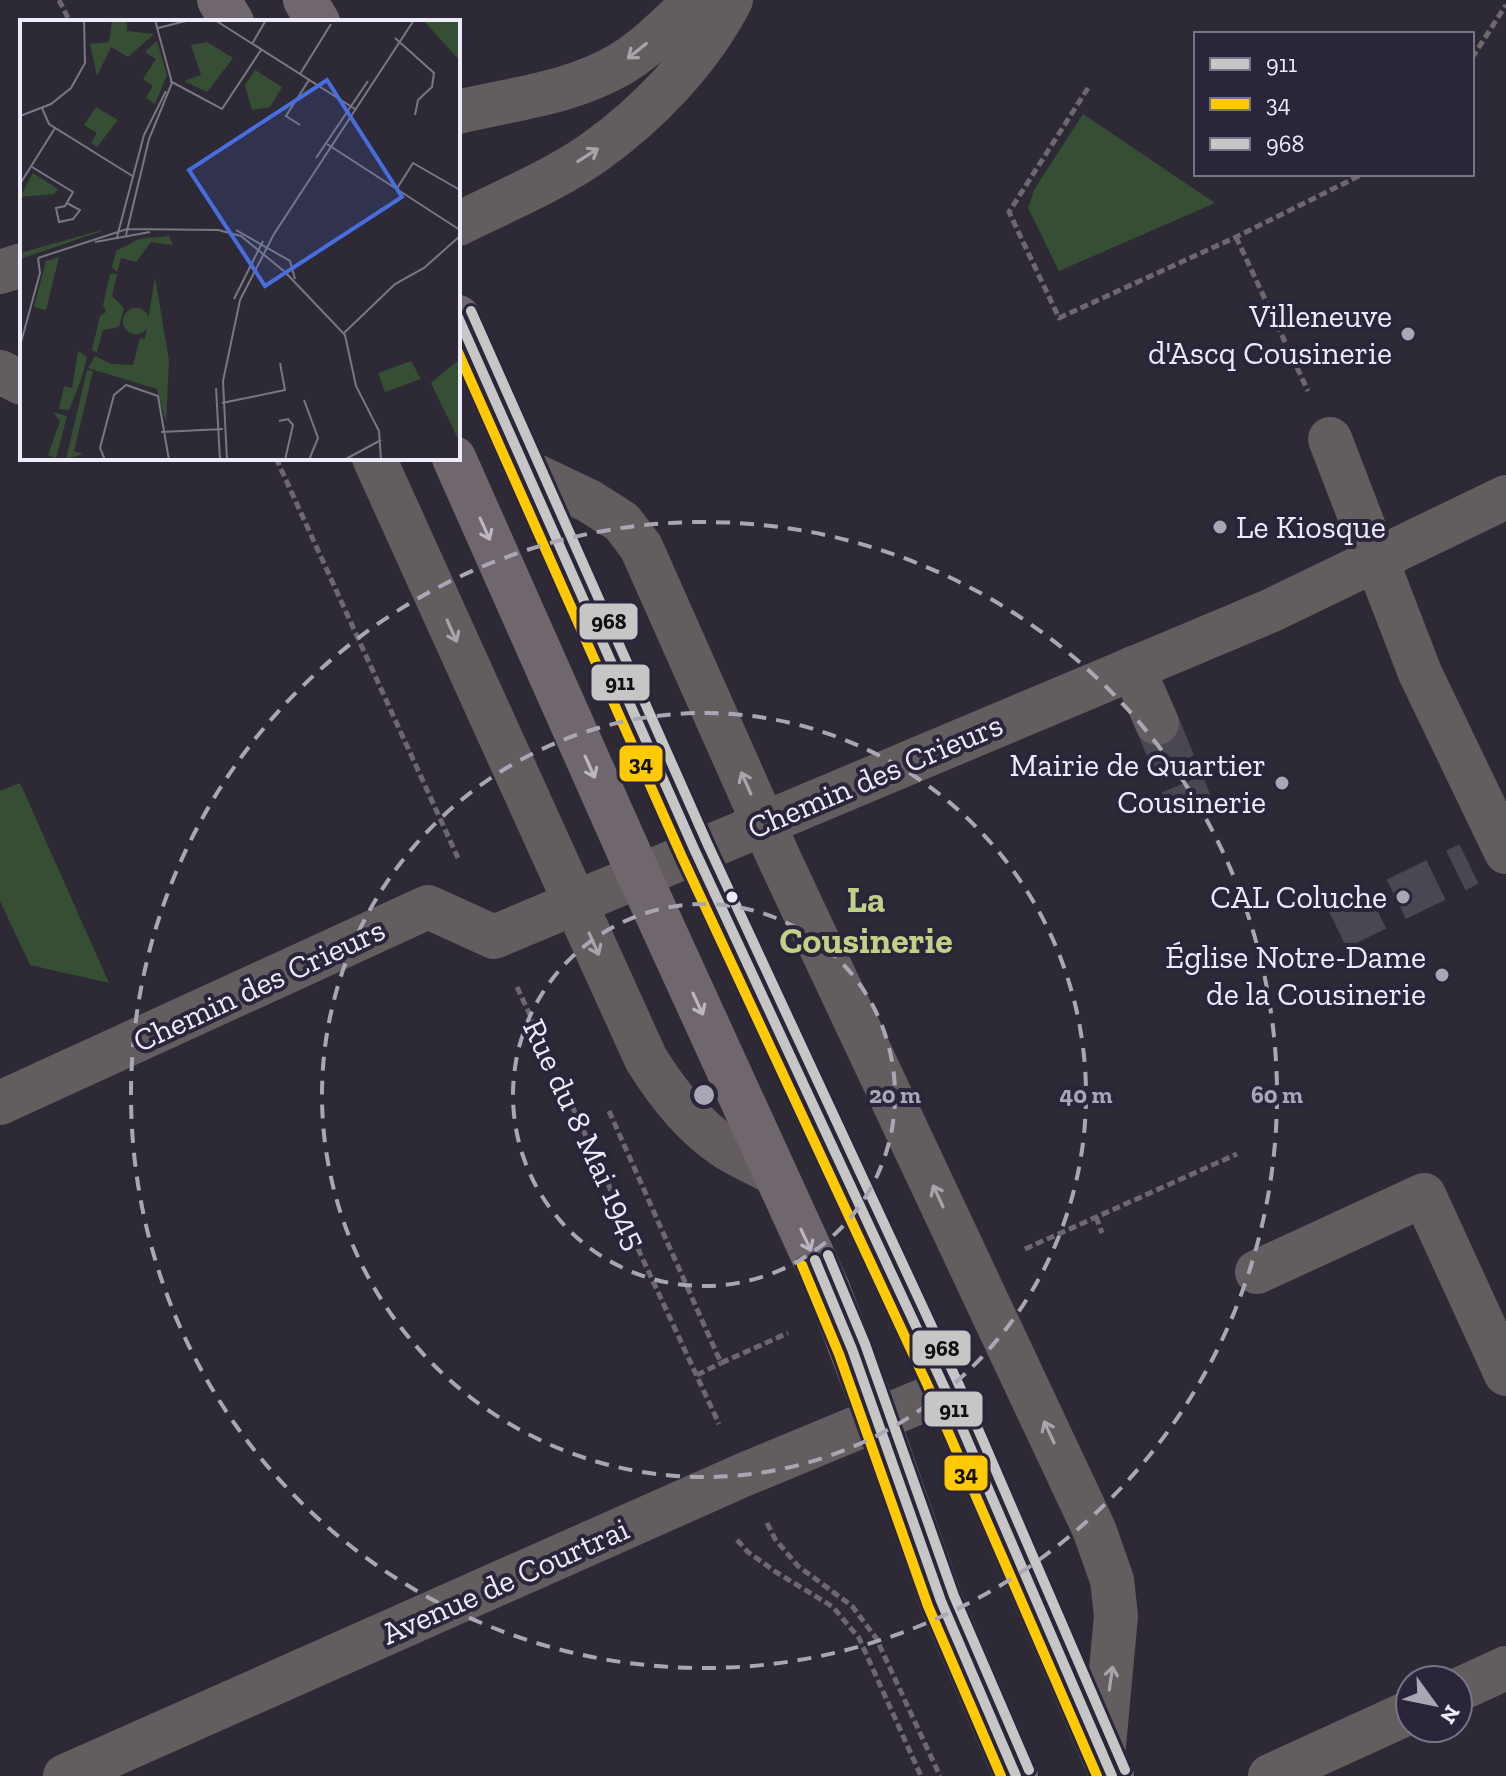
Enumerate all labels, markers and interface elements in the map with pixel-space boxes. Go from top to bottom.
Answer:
inset map [20,20,460,460]
legend [1194,32,1474,176]
one-way arrow [627,43,648,60]
text: 911 [1266,49,1297,78]
text: 34 [1266,89,1291,118]
text: 968 [1266,129,1304,158]
one-way arrow [576,146,599,162]
place label: Villeneuve d'Ascq Cousinerie [1148,297,1392,372]
marker: Villeneuve d'Ascq Cousinerie [1399,325,1417,343]
place label: Le Kiosque [1236,508,1386,546]
one-way arrow [478,517,493,541]
marker: Le Kiosque [1211,518,1229,536]
line badge: 968 [578,602,639,641]
text: 968 [591,608,627,635]
one-way arrow [445,619,460,643]
line badge: 911 [590,663,651,702]
text: 911 [605,669,635,696]
street label: Chemin des Crieurs [742,705,1008,847]
line badge: 34 [618,744,664,783]
place label: Mairie de Quartier Cousinerie [1009,746,1266,821]
text: 34 [629,750,654,777]
one-way arrow [584,754,599,779]
one-way arrow [737,771,752,796]
marker: Mairie de Quartier Cousinerie [1273,774,1291,792]
district label: La Cousinerie [779,878,953,962]
place label: CAL Coluche [1210,878,1387,916]
marker: CAL Coluche [1394,888,1412,906]
unlabelled marker [724,889,740,905]
street label: Chemin des Crieurs [127,910,391,1060]
one-way arrow [588,931,603,956]
place label: Église Notre-Dame de la Cousinerie [1165,938,1426,1013]
marker: Église Notre-Dame de la Cousinerie [1433,966,1451,984]
one-way arrow [691,991,706,1016]
street label: Rue du 8 Mai 1945 [515,1013,655,1255]
text: 20 m [869,1080,921,1109]
text: 40 m [1059,1080,1113,1109]
text: 60 m [1251,1080,1303,1109]
centre of rings [690,1081,718,1109]
one-way arrow [930,1185,945,1209]
one-way arrow [799,1228,814,1252]
line badge: 968 [911,1329,972,1367]
text: 968 [924,1335,960,1362]
line badge: 911 [923,1390,984,1428]
text: 911 [939,1396,969,1423]
one-way arrow [1041,1420,1056,1444]
line badge: 34 [943,1454,989,1492]
text: 34 [954,1460,979,1487]
street label: Avenue de Courtrai [375,1509,635,1653]
north arrow [1394,1664,1474,1744]
one-way arrow [1104,1665,1119,1692]
text: N [1434,1700,1466,1729]

